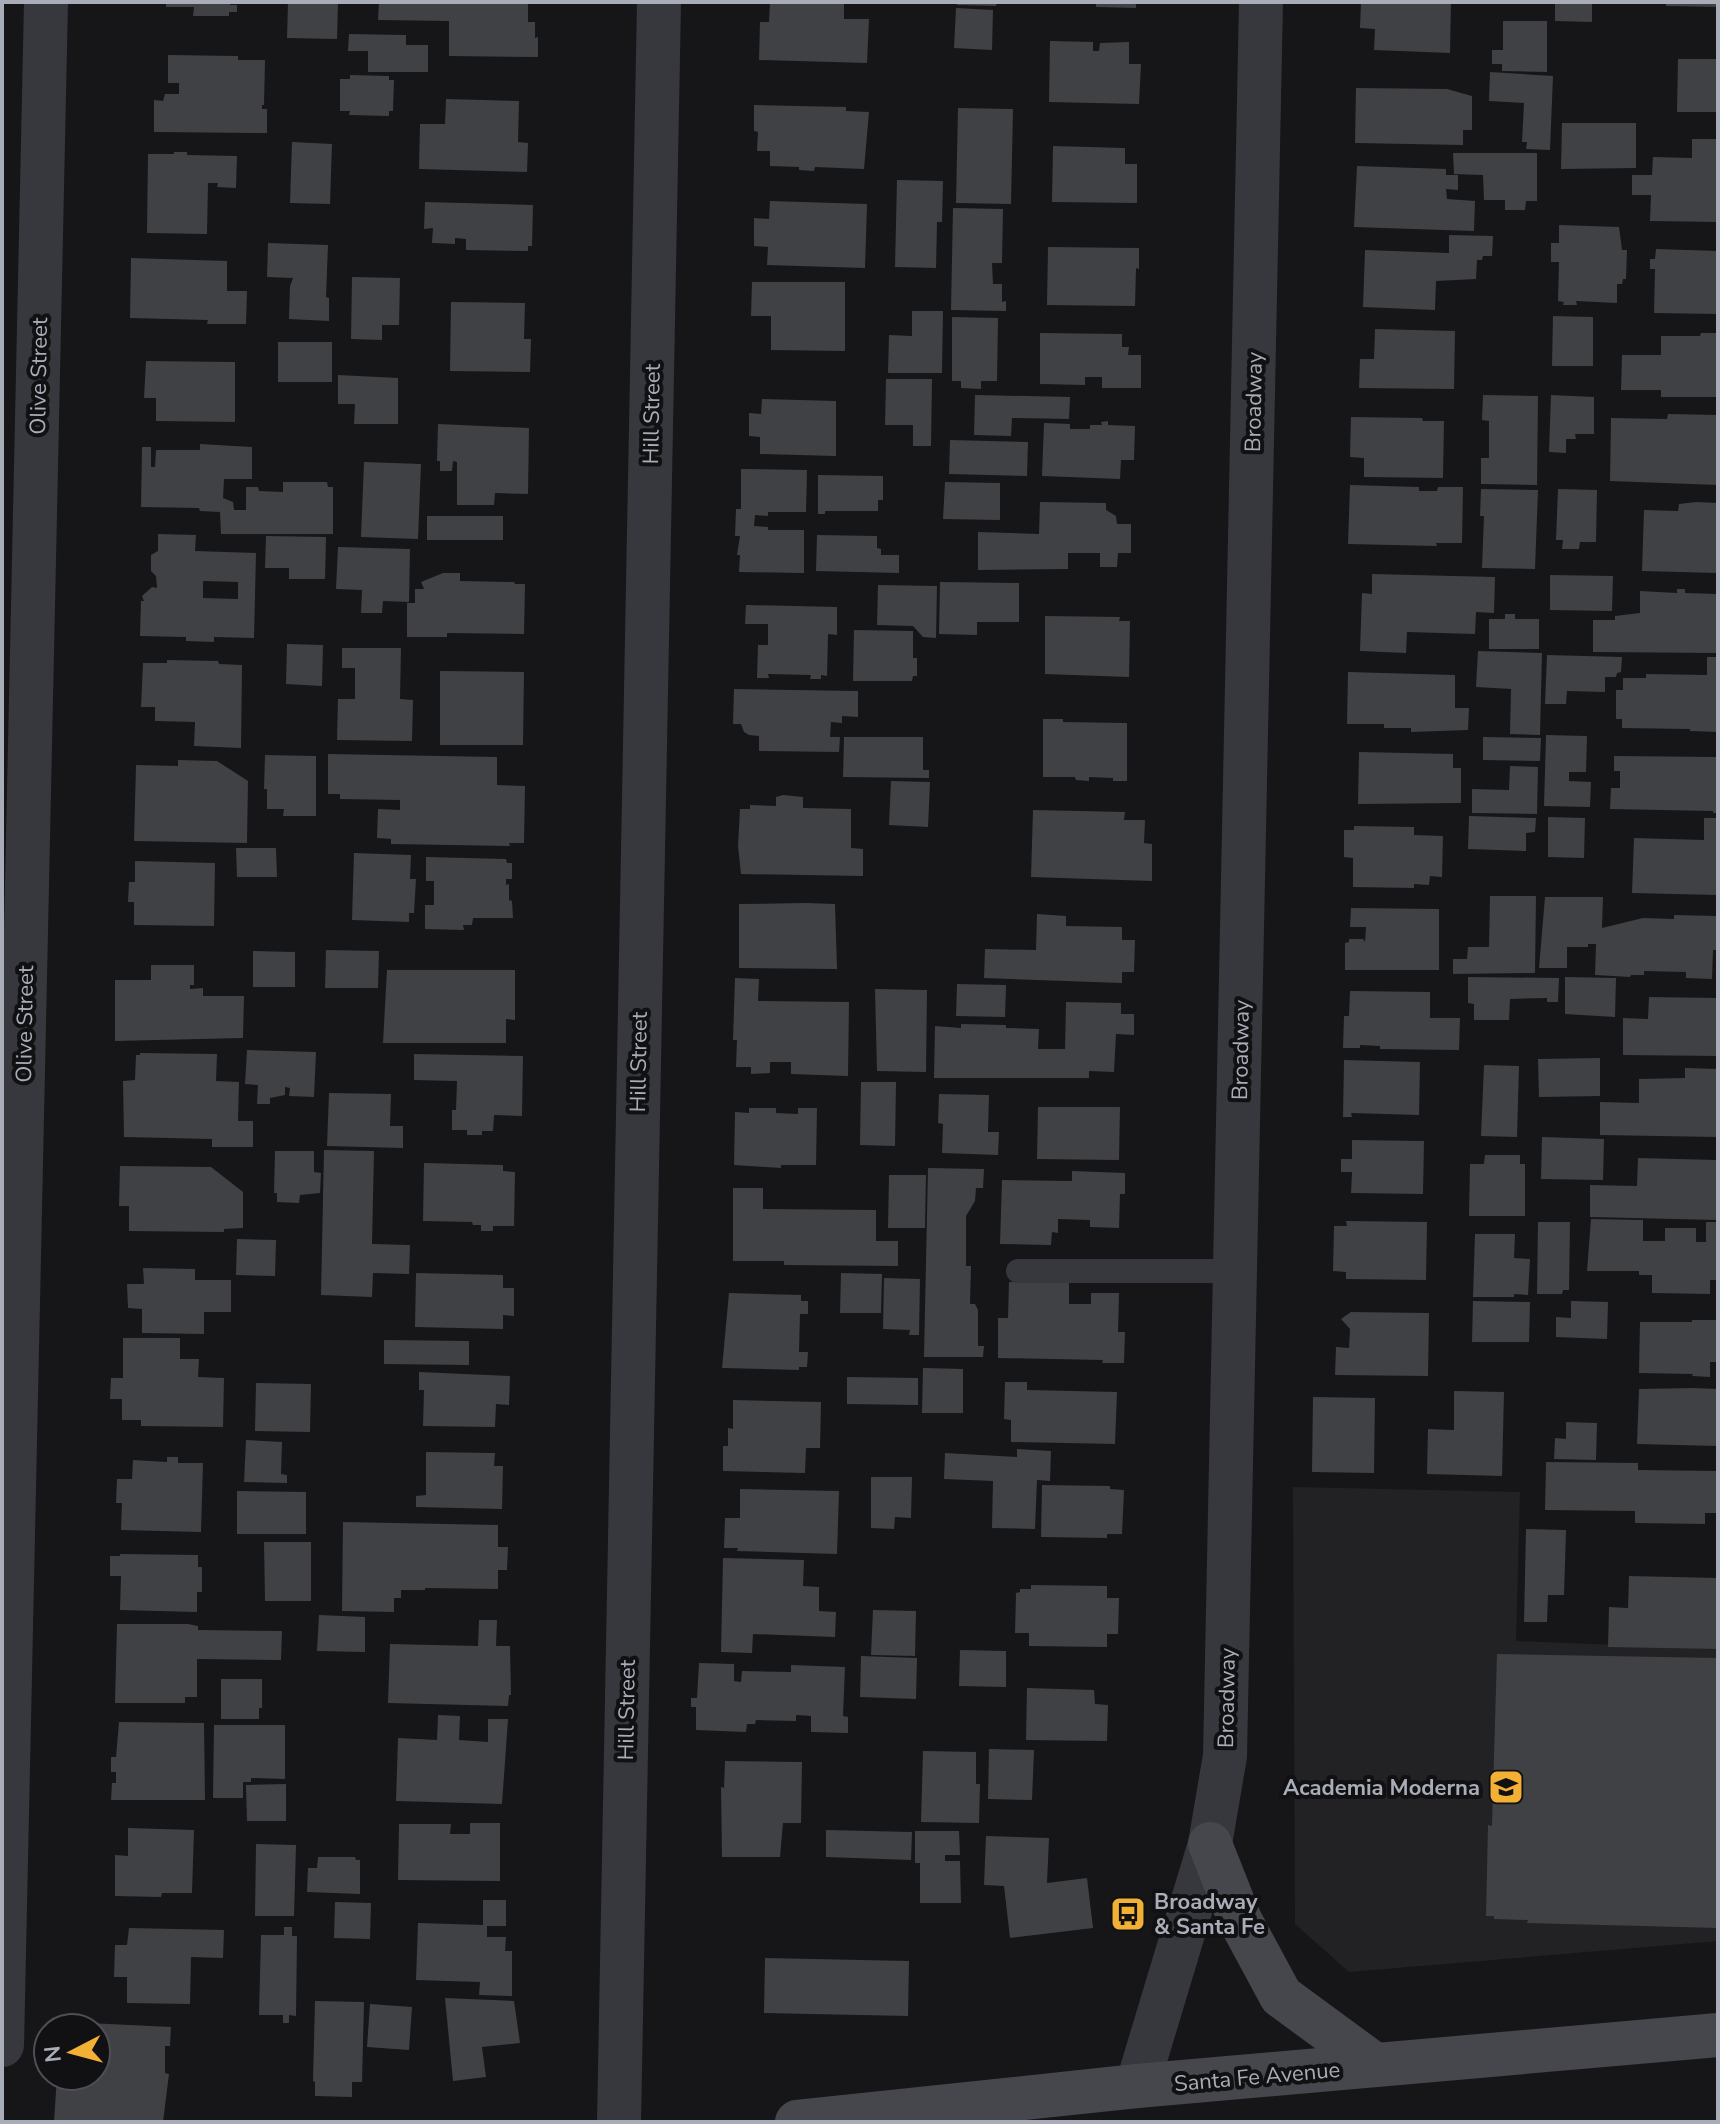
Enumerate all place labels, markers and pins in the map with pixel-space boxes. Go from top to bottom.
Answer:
school or university icon: Academia Moderna [1487,1768,1525,1806]
place label: Academia Moderna [1283,1773,1480,1803]
place label: Broadway & Santa Fe [1154,1887,1265,1942]
bus stop icon: Broadway & Santa Fe [1109,1895,1147,1933]

